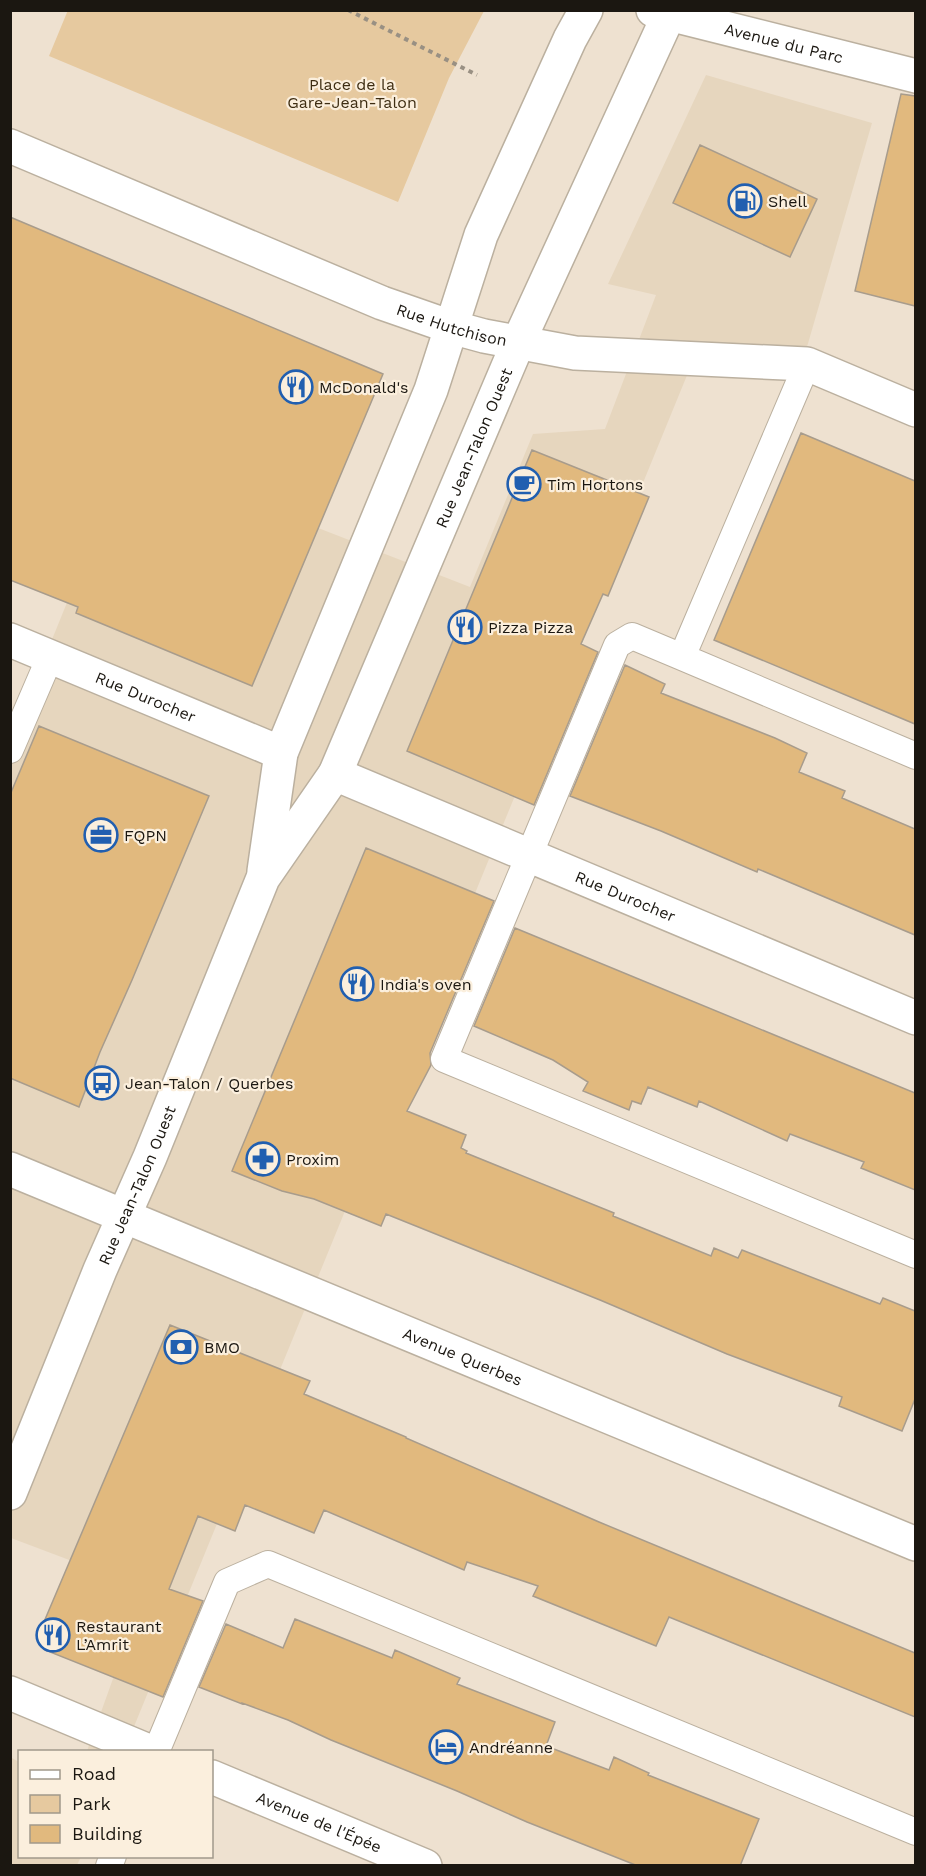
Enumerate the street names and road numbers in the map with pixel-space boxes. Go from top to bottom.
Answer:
street label: Avenue du Parc [723,19,845,67]
street label: Rue Hutchison [394,300,508,350]
street label: Rue Jean-Talon Ouest [432,365,516,531]
street label: Rue Durocher [92,668,199,727]
street label: Rue Durocher [572,867,679,926]
street label: Rue Jean-Talon Ouest [94,1103,180,1268]
street label: Avenue Querbes [400,1324,525,1390]
street label: Avenue de l'Épée [253,1788,384,1857]

